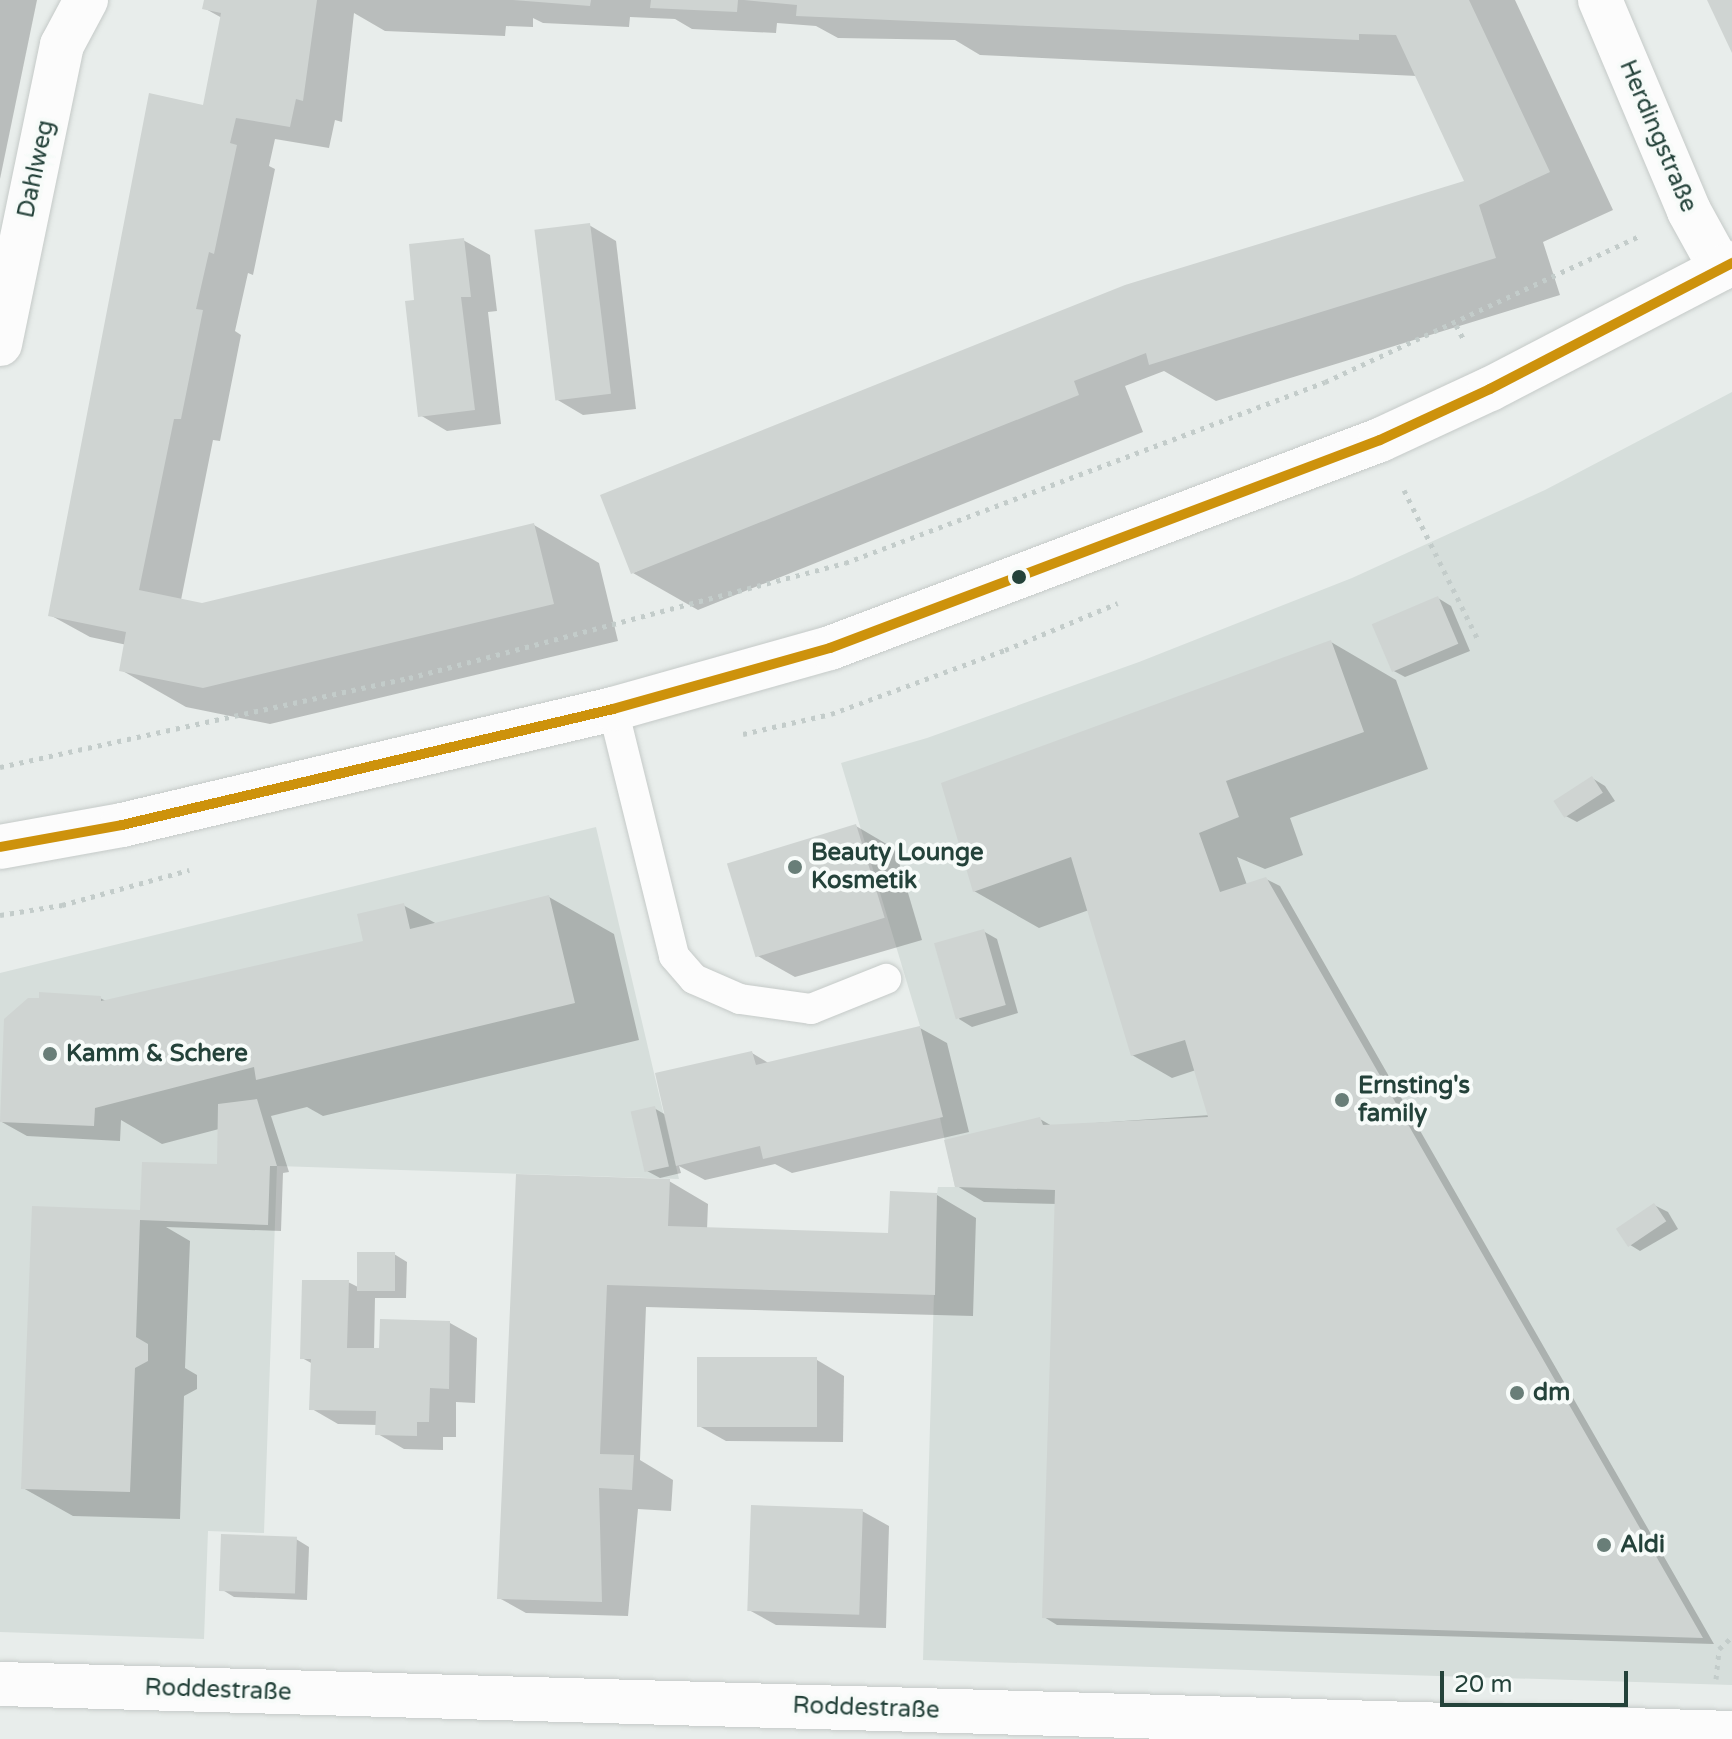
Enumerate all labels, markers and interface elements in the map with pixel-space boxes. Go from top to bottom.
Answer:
street label: Herdingstraße [1613,56,1703,216]
street label: Dahlweg [12,117,60,221]
unlabelled marker [1011,569,1027,585]
place label: Beauty Lounge Kosmetik [811,839,984,895]
marker: Beauty Lounge Kosmetik [786,858,804,876]
place label: Kamm & Schere [66,1040,248,1068]
marker: Kamm & Schere [41,1045,59,1063]
place label: Ernsting's family [1358,1072,1470,1128]
marker: Ernsting's family [1333,1091,1351,1109]
place label: dm [1533,1379,1570,1407]
marker: dm [1508,1384,1526,1402]
place label: Aldi [1620,1531,1665,1559]
marker: Aldi [1595,1536,1613,1554]
scale bar [1444,1655,1632,1705]
text: 20 m [1454,1670,1512,1699]
street label: Roddestraße [144,1673,292,1707]
street label: Roddestraße [792,1691,940,1725]

